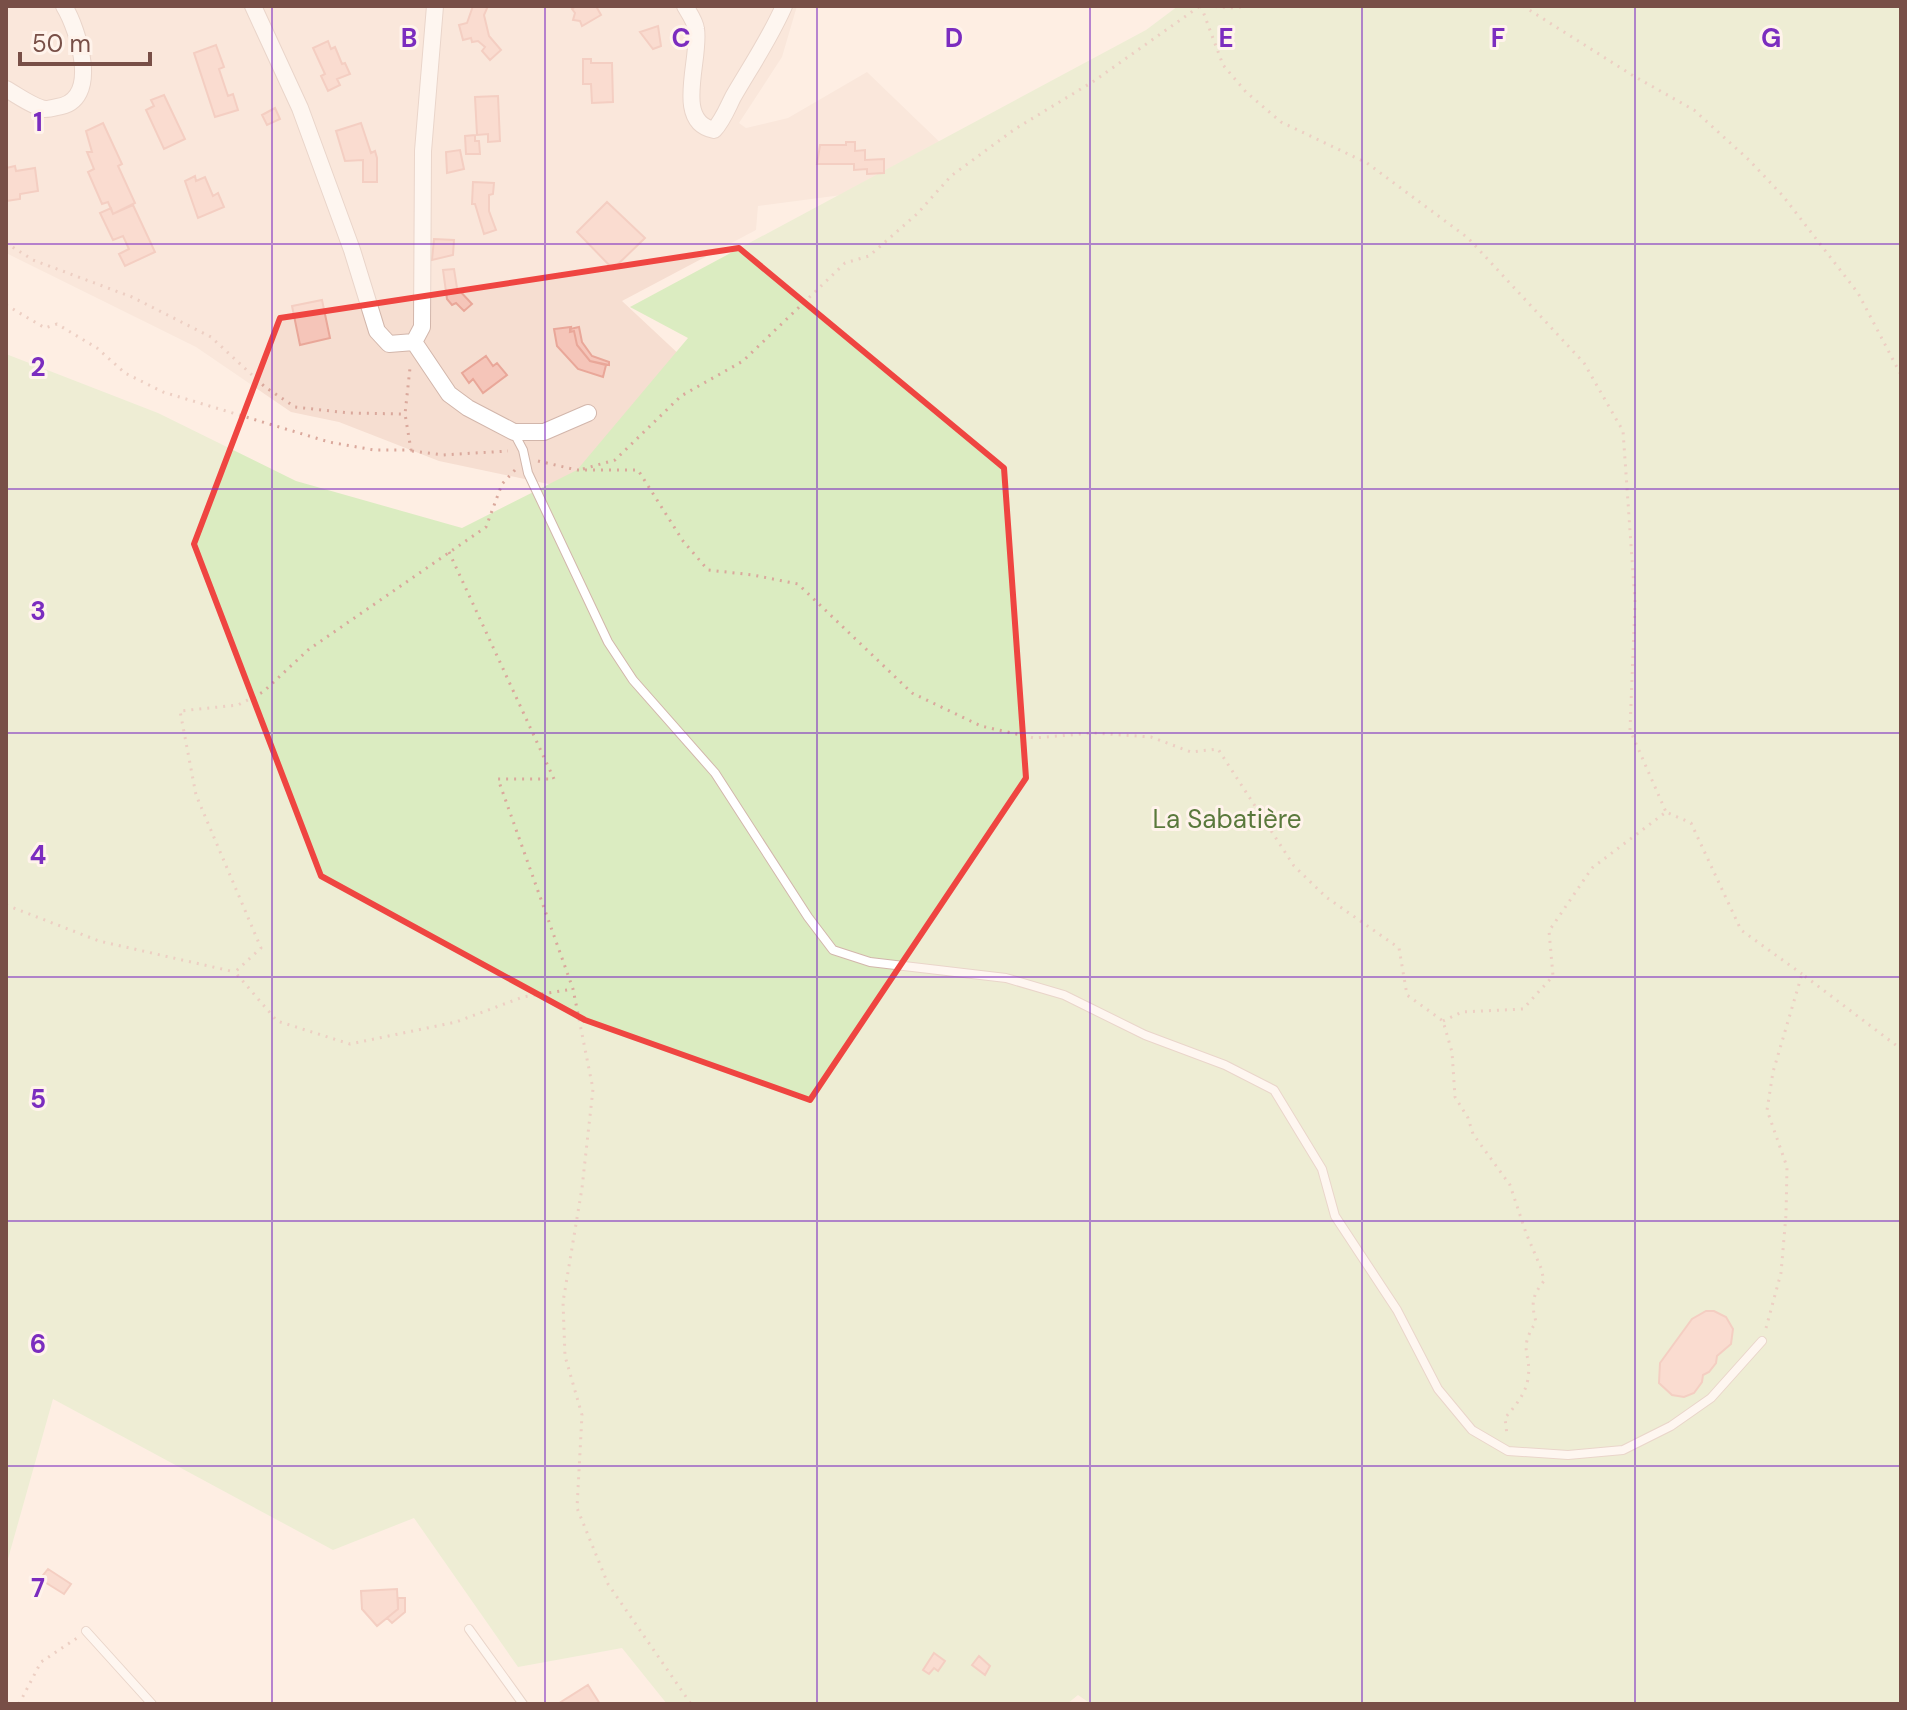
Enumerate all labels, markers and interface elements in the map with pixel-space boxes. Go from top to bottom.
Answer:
scale bar [20,16,150,66]
text: B [401,21,417,55]
text: C [671,21,691,55]
text: D [945,21,963,55]
text: E [1218,21,1234,55]
text: F [1491,21,1505,55]
text: G [1761,21,1781,55]
text: 50 m [32,28,91,59]
text: 1 [33,105,43,139]
text: 2 [30,350,46,384]
text: 3 [30,594,46,628]
park label: La Sabatière [1152,802,1302,836]
text: 4 [30,838,46,872]
text: 5 [30,1082,46,1116]
text: 6 [30,1327,46,1361]
text: 7 [31,1571,45,1605]

